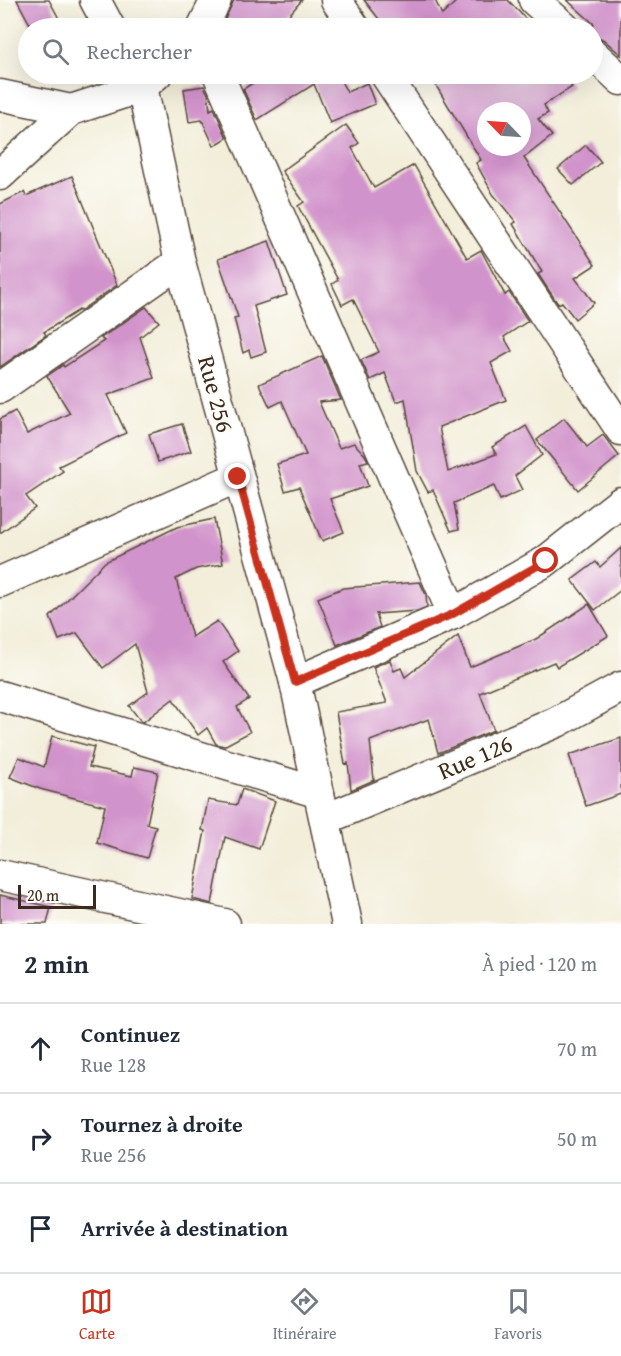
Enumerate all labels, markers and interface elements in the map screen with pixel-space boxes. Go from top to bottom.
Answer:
search box [18,18,603,84]
icon: search [39,35,72,68]
text: Rechercher [87,35,192,67]
north arrow [477,102,531,156]
street label: Rue 256 [189,352,243,436]
route end [224,463,250,489]
route start [532,547,558,573]
street label: Rue 126 [432,726,518,788]
scale bar [18,882,96,910]
text: 20 m [27,883,59,907]
text: 2 min [24,944,89,983]
text: À pied · 120 m [482,949,597,978]
text: Continuez [81,1018,180,1050]
icon: ahead [24,1032,57,1065]
text: 70 m [557,1034,597,1063]
text: Rue 128 [81,1050,146,1079]
text: Tournez à droite [81,1108,243,1140]
icon: right [24,1122,57,1155]
text: 50 m [557,1124,597,1153]
text: Rue 256 [81,1140,146,1169]
icon: arrive [24,1212,57,1245]
text: Arrivée à destination [81,1212,288,1244]
tab: Carte [79,1285,115,1345]
tab: Itinéraire [273,1285,337,1345]
tab: Favoris [494,1285,542,1345]

